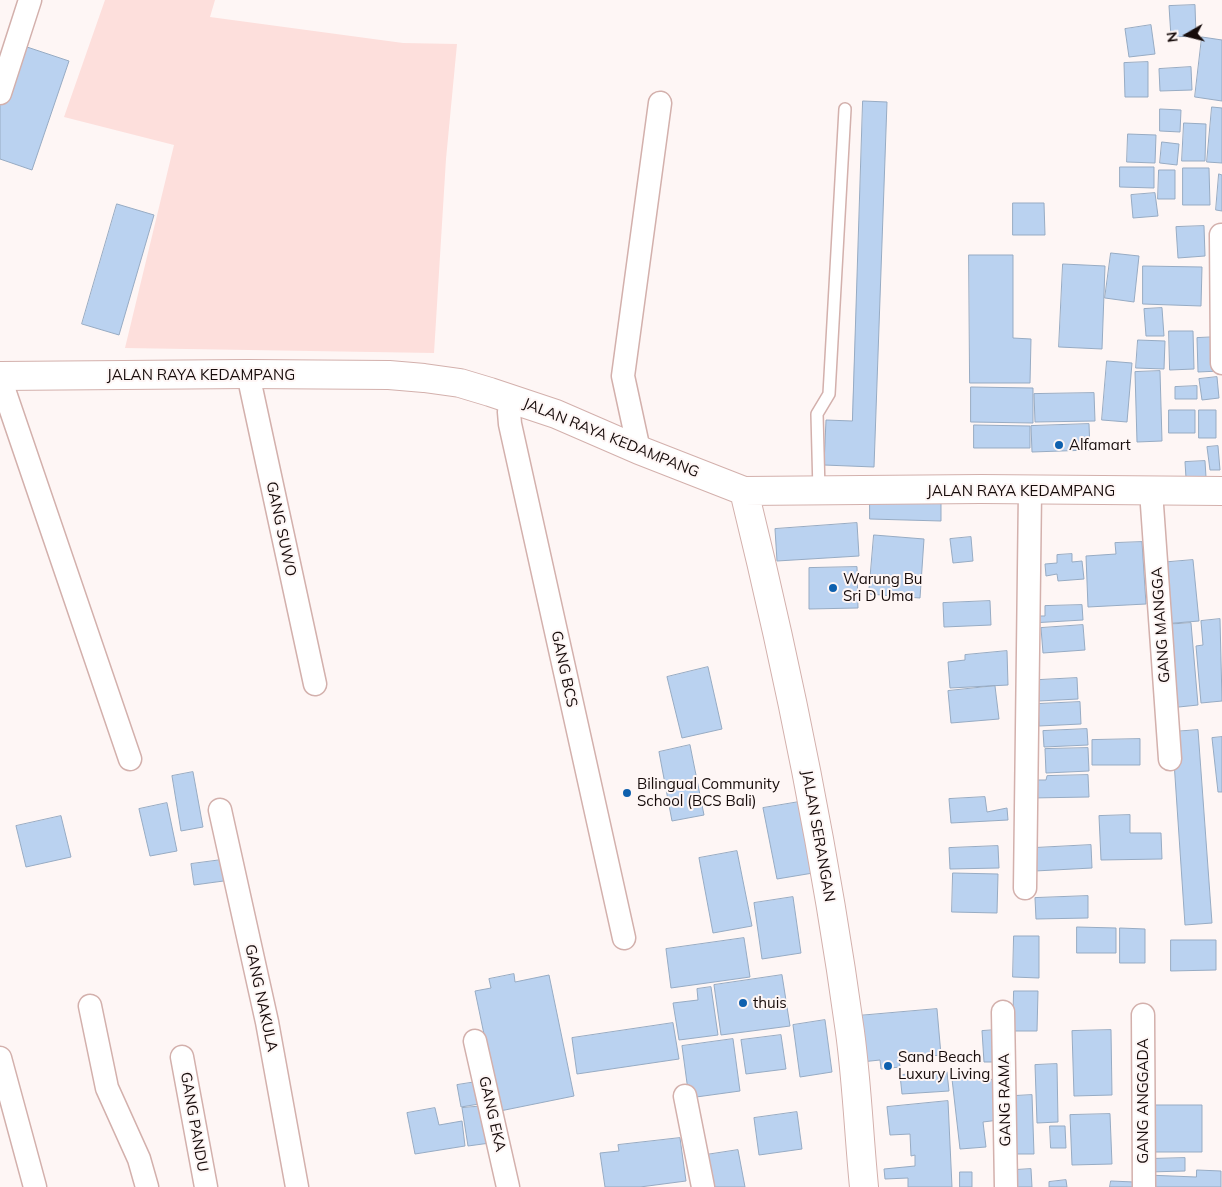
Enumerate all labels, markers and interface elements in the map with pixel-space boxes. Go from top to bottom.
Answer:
north arrow [1162,10,1212,60]
text: N [1162,31,1182,44]
street label: JALAN RAYA KEDAMPANG [107,366,295,384]
street label: JALAN RAYA KEDAMPANG [520,394,702,482]
place label: Alfamart [1069,436,1131,454]
marker: Alfamart [1053,439,1065,451]
street label: GANG SUWO [262,480,300,578]
street label: JALAN RAYA KEDAMPANG [927,482,1115,500]
street label: GANG MANGGA [1148,566,1174,684]
place label: Warung Bu Sri D Uma [843,570,923,605]
marker: Warung Bu Sri D Uma [827,582,839,594]
street label: GANG BCS [547,629,581,709]
street label: JALAN SERANGAN [798,769,838,903]
place label: Bilingual Community School (BCS Bali) [637,775,780,810]
marker: Bilingual Community School (BCS Bali) [621,787,633,799]
street label: GANG NAKULA [241,943,281,1053]
place label: thuis [753,994,787,1012]
marker: thuis [737,997,749,1009]
street label: GANG ANGGADA [1134,1038,1152,1164]
place label: Sand Beach Luxury Living [898,1048,990,1083]
street label: GANG RAMA [995,1053,1015,1147]
marker: Sand Beach Luxury Living [882,1060,894,1072]
street label: GANG PANDU [176,1071,212,1173]
street label: GANG EKA [475,1074,509,1154]

